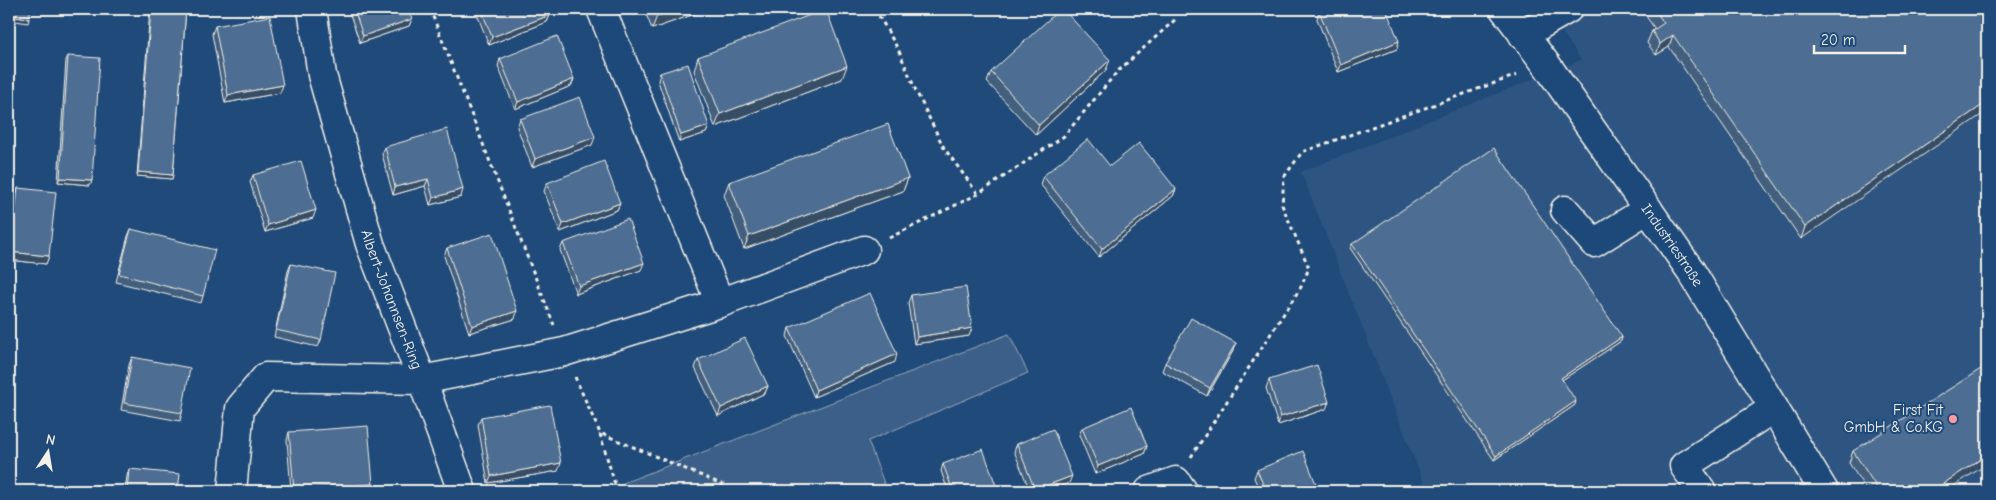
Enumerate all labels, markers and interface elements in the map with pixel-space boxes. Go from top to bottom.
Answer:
scale bar [1814,22,1905,54]
text: 20 m [1821,31,1855,49]
street label: Industriestraße [1638,200,1707,290]
street label: Albert-Johannsen-Ring [357,228,426,372]
place label: First Fit GmbH & Co.KG [1844,401,1944,436]
marker: First Fit GmbH & Co.KG [1947,413,1959,425]
north arrow [22,428,72,478]
text: N [44,431,57,449]

